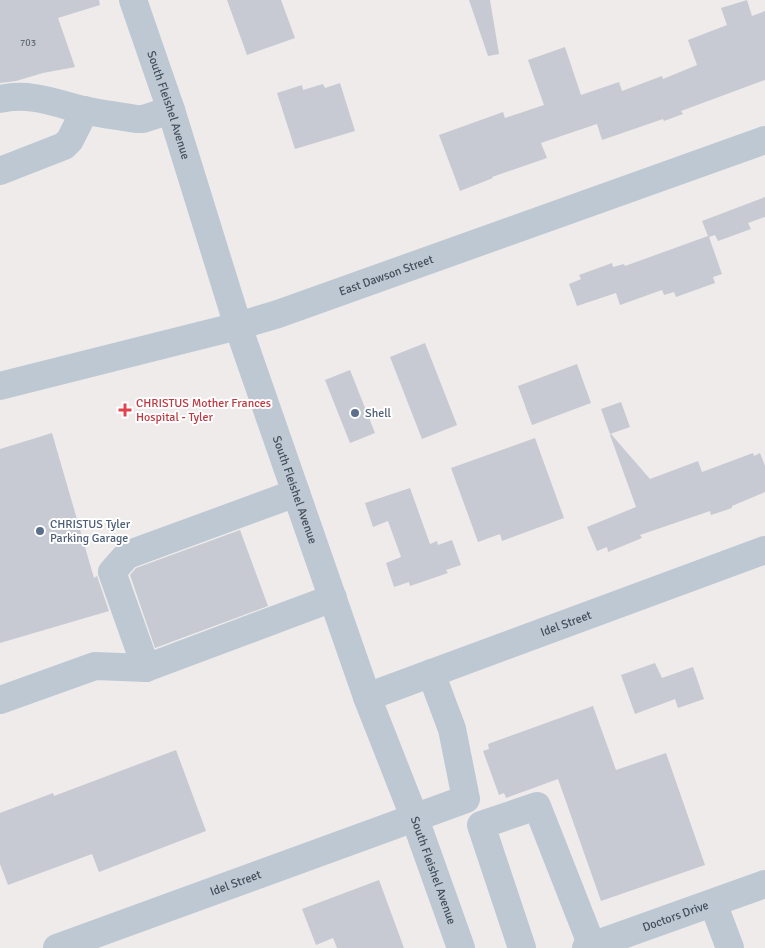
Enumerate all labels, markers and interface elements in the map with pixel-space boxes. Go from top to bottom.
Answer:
house number: 703 [20,37,36,49]
street label: South Fleishel Avenue [144,49,193,161]
street label: East Dawson Street [337,252,435,299]
place label: CHRISTUS Mother Frances Hospital - Tyler [136,396,271,425]
marker: CHRISTUS Mother Frances Hospital - Tyler [118,403,132,417]
place label: Shell [365,406,392,421]
marker: Shell [349,407,361,419]
street label: South Fleishel Avenue [269,434,321,546]
place label: CHRISTUS Tyler Parking Garage [50,517,131,546]
marker: CHRISTUS Tyler Parking Garage [34,525,46,537]
street label: Idel Street [538,607,594,640]
street label: South Fleishel Avenue [407,814,459,926]
street label: Idel Street [208,867,263,899]
street label: Doctors Drive [640,897,711,935]

